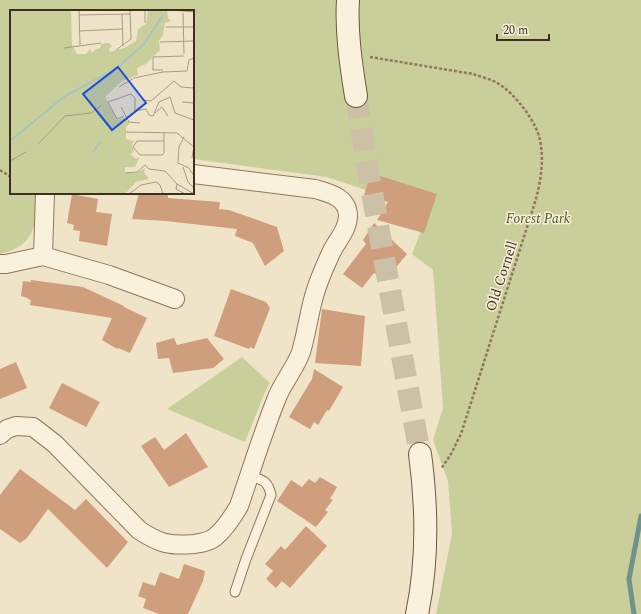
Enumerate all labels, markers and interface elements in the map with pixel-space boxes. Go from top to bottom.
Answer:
inset map [10,10,194,194]
scale bar [497,16,549,42]
text: 20 m [503,21,528,40]
park label: Forest Park [506,208,571,229]
street label: Old Cornell [480,238,523,314]

